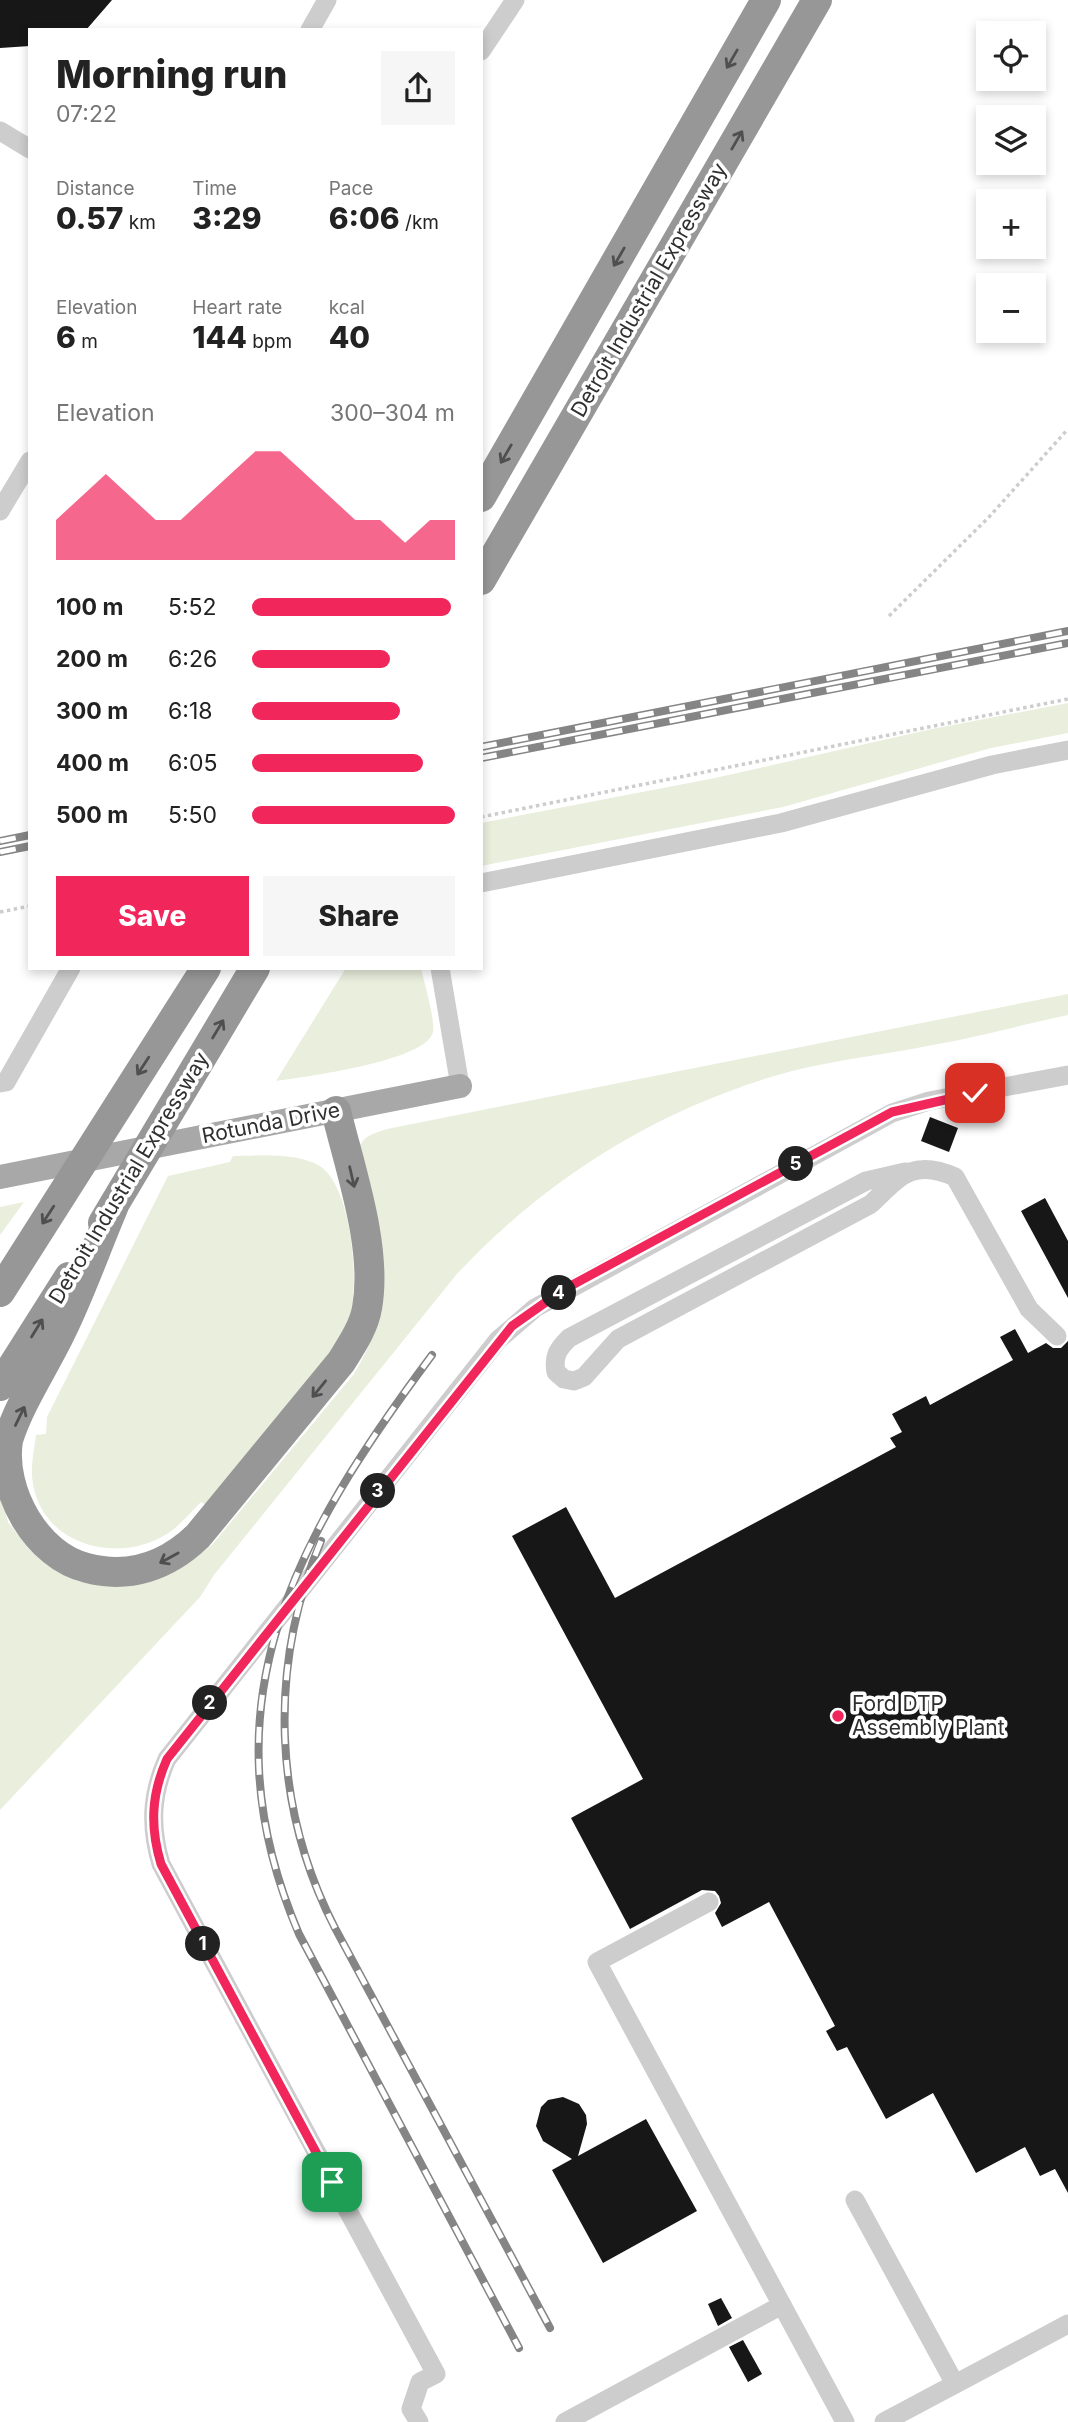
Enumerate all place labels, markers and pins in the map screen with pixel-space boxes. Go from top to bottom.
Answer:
pin [945,1063,1005,1123]
pin: 5 [778,1146,814,1182]
pin: 4 [542,1276,576,1310]
pin: 3 [360,1474,396,1508]
pin: 2 [192,1686,228,1720]
place label: Ford DTP Assembly Plant [852,1691,1005,1740]
marker: Ford DTP Assembly Plant [830,1708,846,1724]
pin: 1 [186,1926,220,1962]
pin [302,2152,362,2212]

